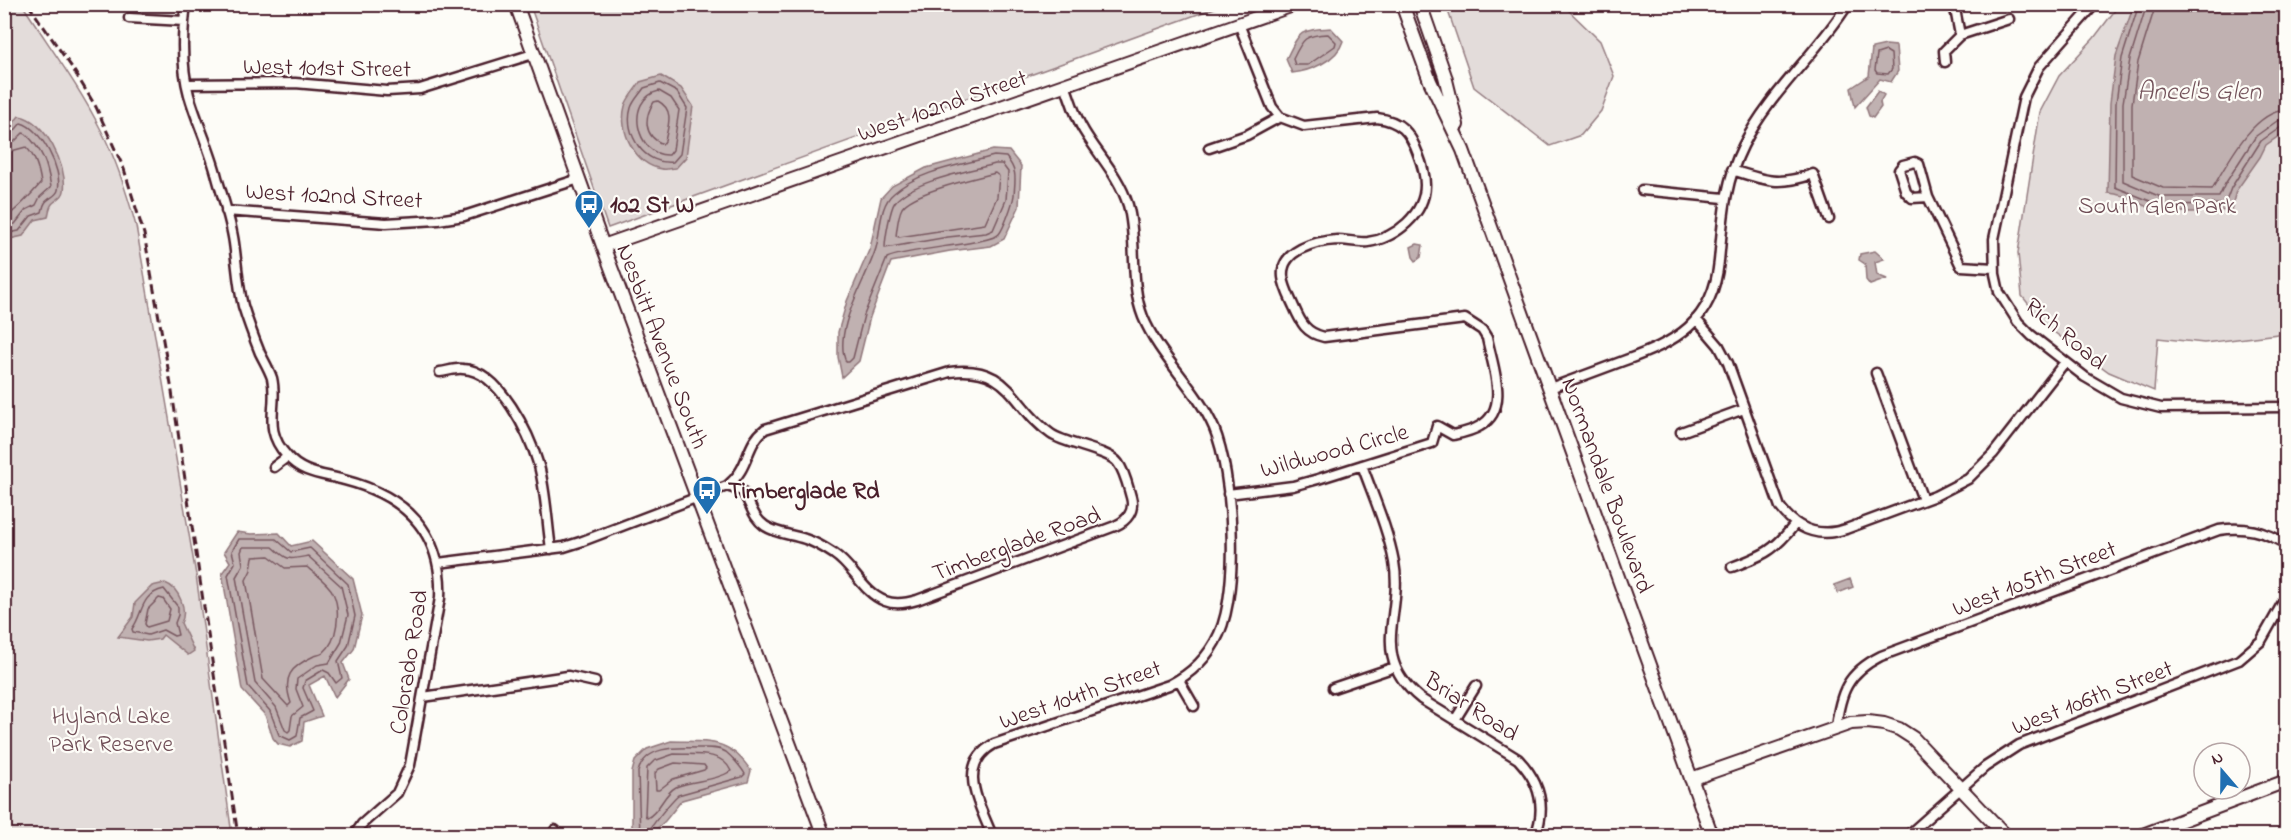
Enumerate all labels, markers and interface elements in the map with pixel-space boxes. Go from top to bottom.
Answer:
street label: West 101st Street [243,51,411,88]
street label: West 102nd Street [853,62,1032,153]
water label: Ancel's Glen [2137,74,2262,112]
street label: West 102nd Street [244,175,423,220]
bus stop icon: 102 St W [573,188,605,230]
place label: 102 St W [610,189,694,224]
park label: South Glen Park [2078,190,2237,225]
street label: Nesbitt Avenue South [605,239,716,454]
street label: Rich Road [2016,290,2114,380]
street label: Normandale Boulevard [1550,373,1661,599]
street label: Wildwood Circle [1257,416,1413,489]
bus stop icon: Timberglade Rd [691,474,723,516]
place label: Timberglade Rd [728,475,880,511]
street label: Timberglade Road [928,498,1106,592]
street label: West 105th Street [1948,533,2122,628]
street label: Colorado Road [382,587,439,737]
street label: West 104th Street [995,652,1167,740]
street label: West 106th Street [2007,653,2179,746]
street label: Briar Road [1416,664,1525,752]
park label: Hyland Lake Park Reserve [49,700,174,763]
north arrow [2192,741,2252,801]
text: N [2208,746,2227,772]

